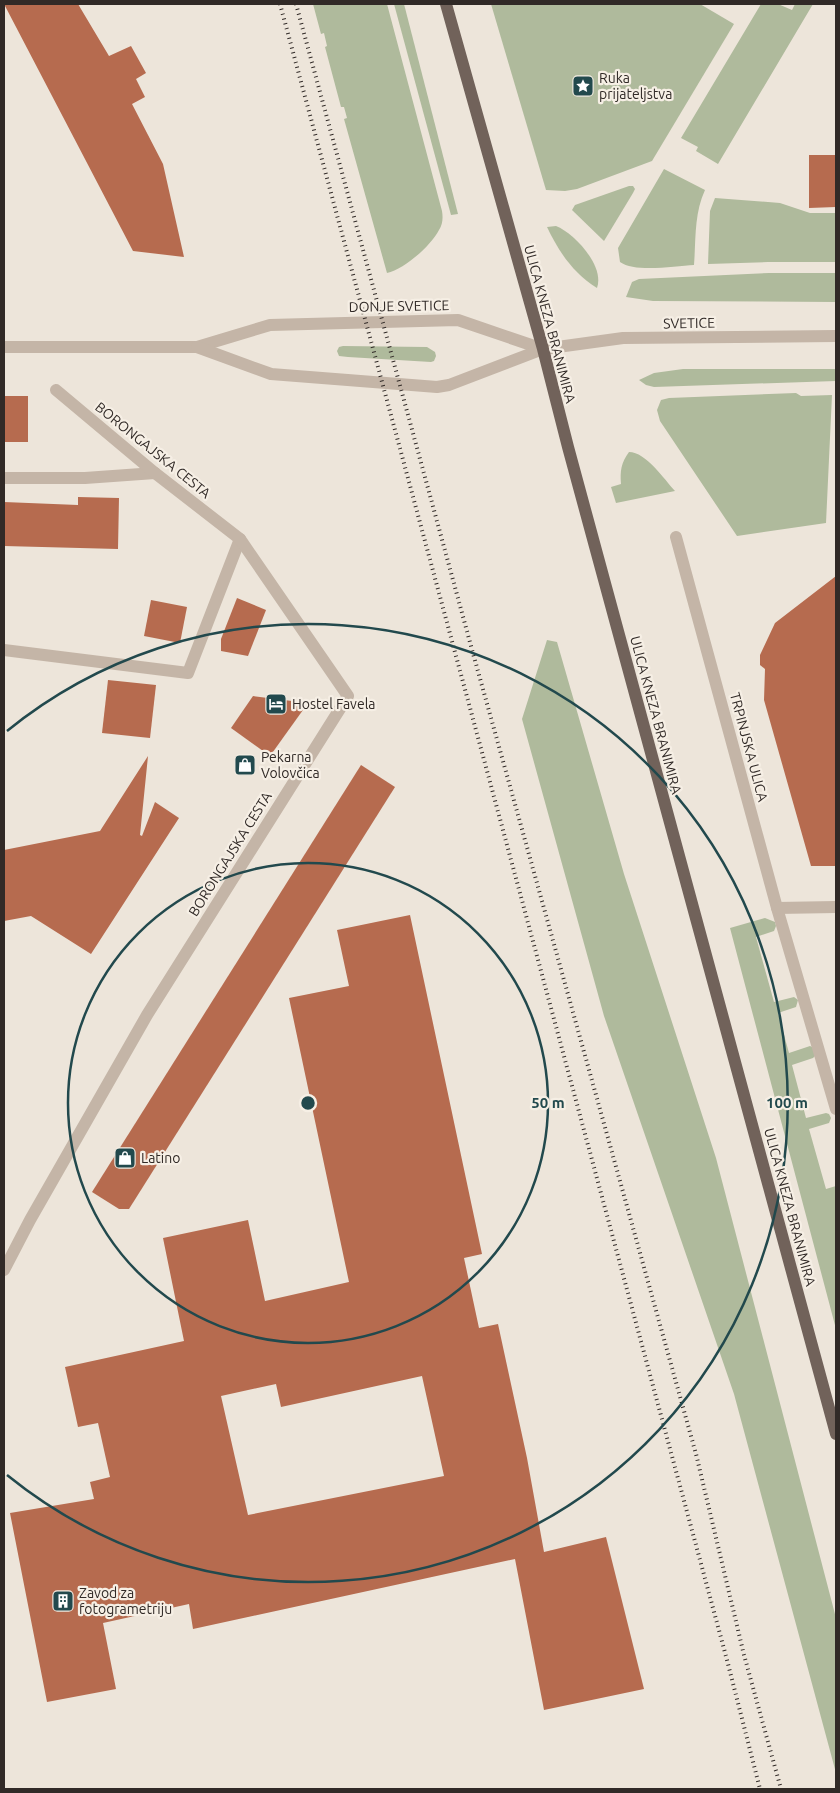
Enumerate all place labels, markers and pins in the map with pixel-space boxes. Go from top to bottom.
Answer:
place label: Ruka prijateljstva [599,70,672,102]
place icon: Ruka prijateljstva [571,74,595,98]
hotel icon: Hostel Favela [264,692,288,716]
place label: Hostel Favela [292,696,376,712]
place label: Pekarna Volovčica [261,749,320,781]
shop icon: Pekarna Volovčica [233,753,257,777]
centre of rings [299,1094,317,1112]
shop icon: Latino [113,1146,137,1170]
place label: Latino [141,1150,180,1166]
place label: Zavod za fotogrametriju [79,1585,172,1617]
building icon: Zavod za fotogrametriju [51,1589,75,1613]

